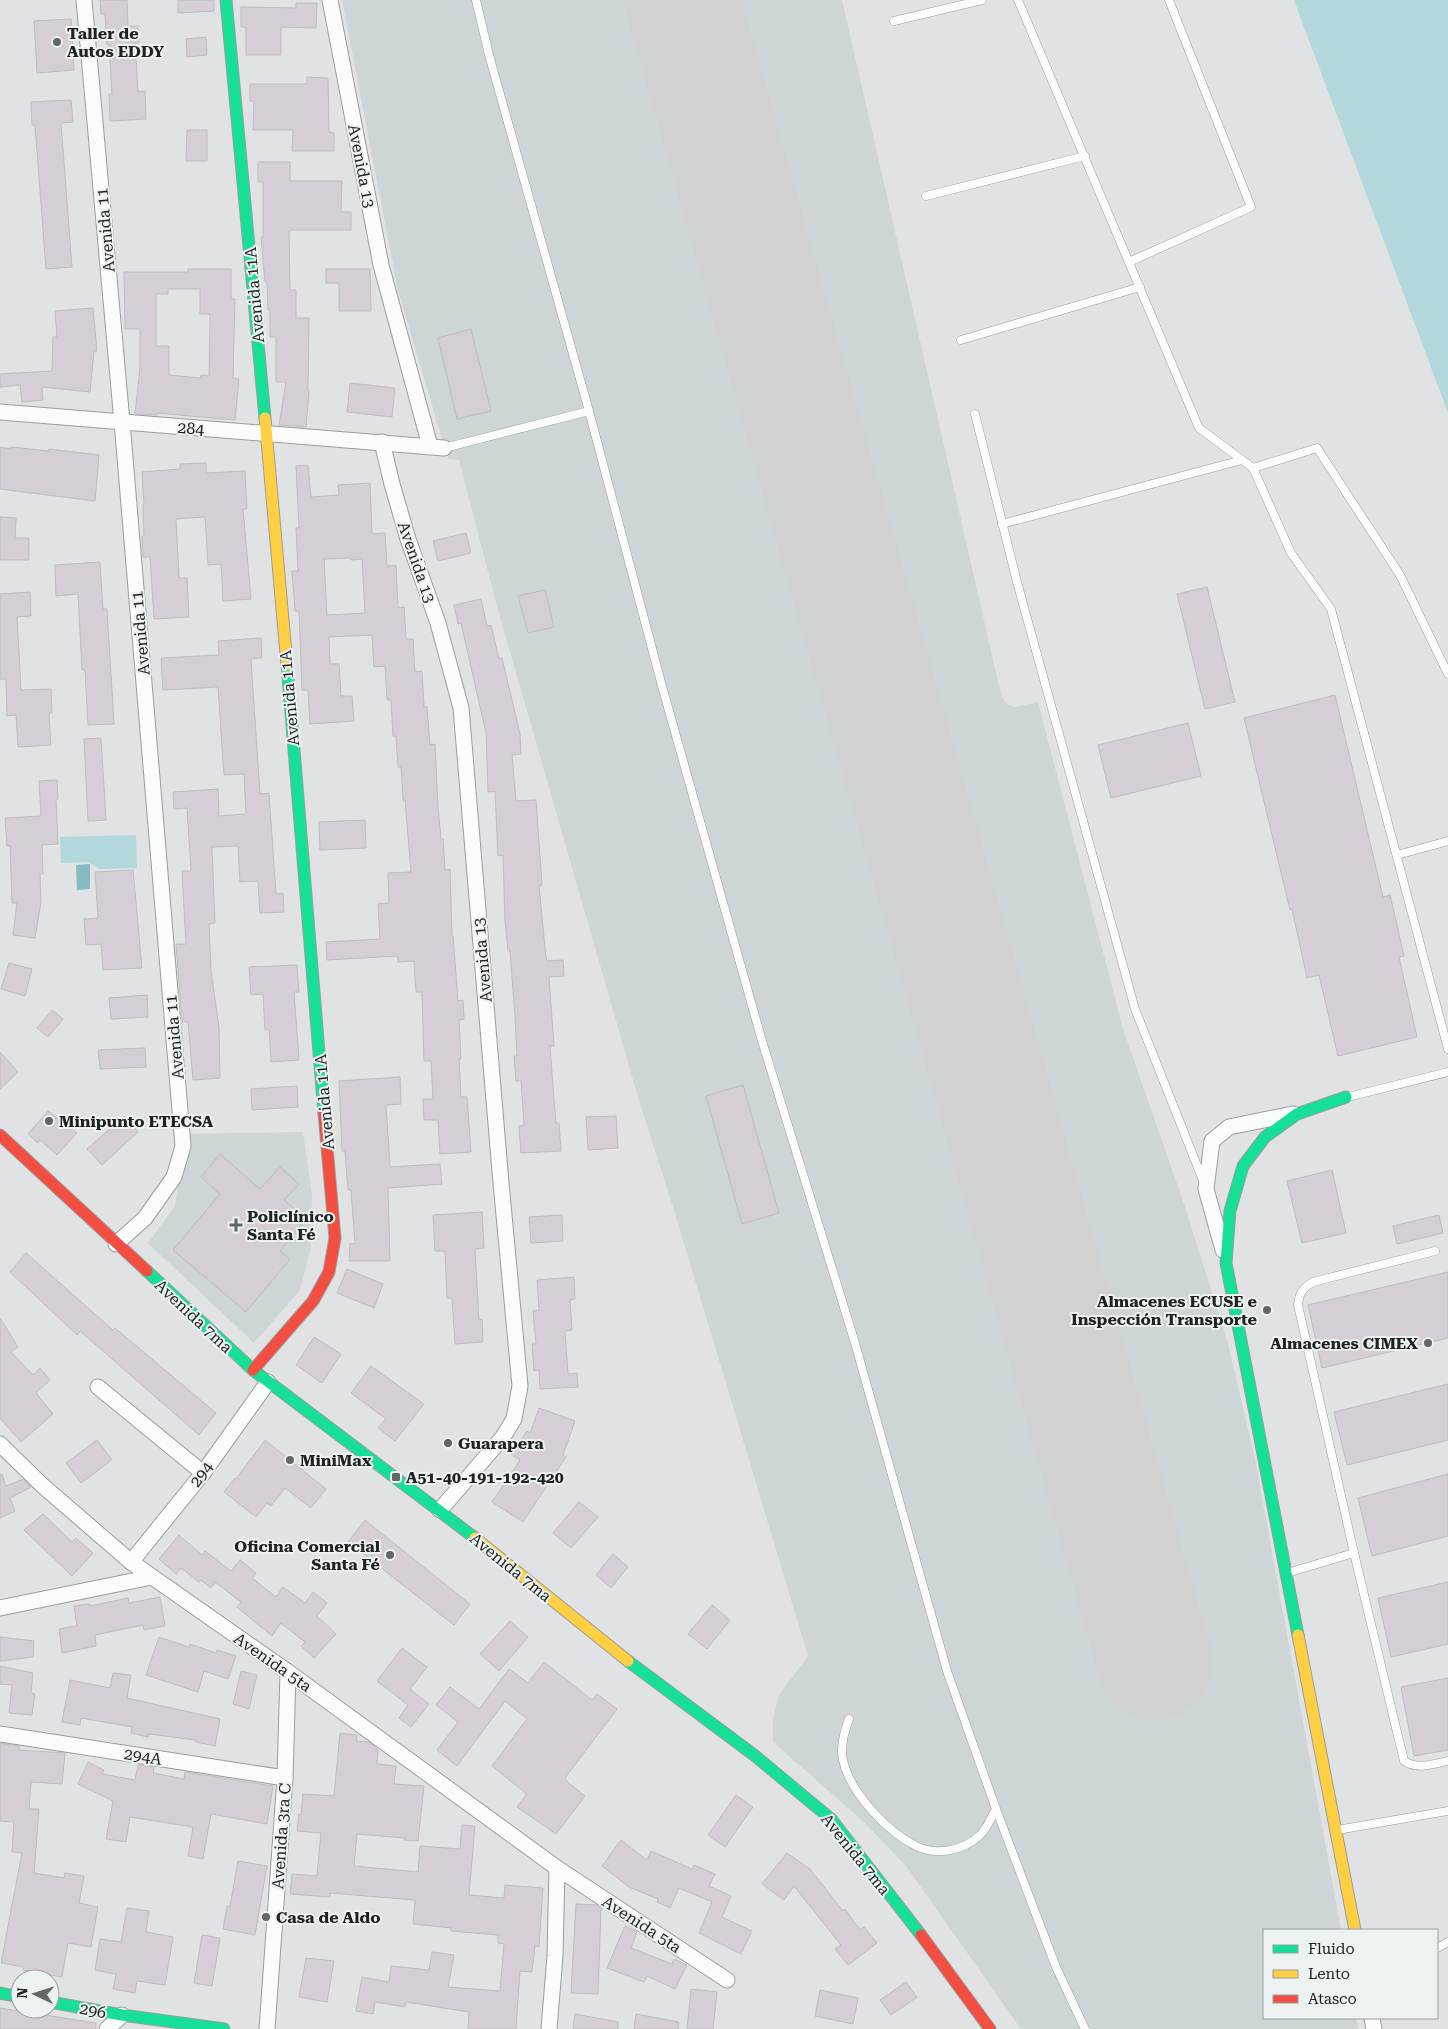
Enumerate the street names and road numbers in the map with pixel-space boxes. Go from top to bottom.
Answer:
street label: Avenida 13 [344,123,379,210]
street label: Avenida 11 [92,187,119,273]
street label: Avenida 11A [241,246,268,344]
street label: 284 [177,418,205,439]
street label: Avenida 13 [394,519,439,605]
street label: Avenida 11 [127,590,154,676]
street label: Avenida 11A [276,649,303,747]
street label: Avenida 13 [469,917,496,1003]
street label: Avenida 11 [161,994,188,1080]
street label: Avenida 11A [311,1053,338,1151]
street label: Avenida 7ma [151,1276,237,1357]
street label: 294 [186,1458,217,1491]
street label: Avenida 7ma [466,1529,555,1606]
street label: Avenida 5ta [230,1629,315,1696]
street label: 294A [123,1744,164,1769]
street label: Avenida 3ra C [268,1782,295,1890]
street label: Avenida 7ma [817,1810,894,1899]
street label: Avenida 5ta [599,1892,685,1957]
street label: 296 [78,1999,108,2022]

